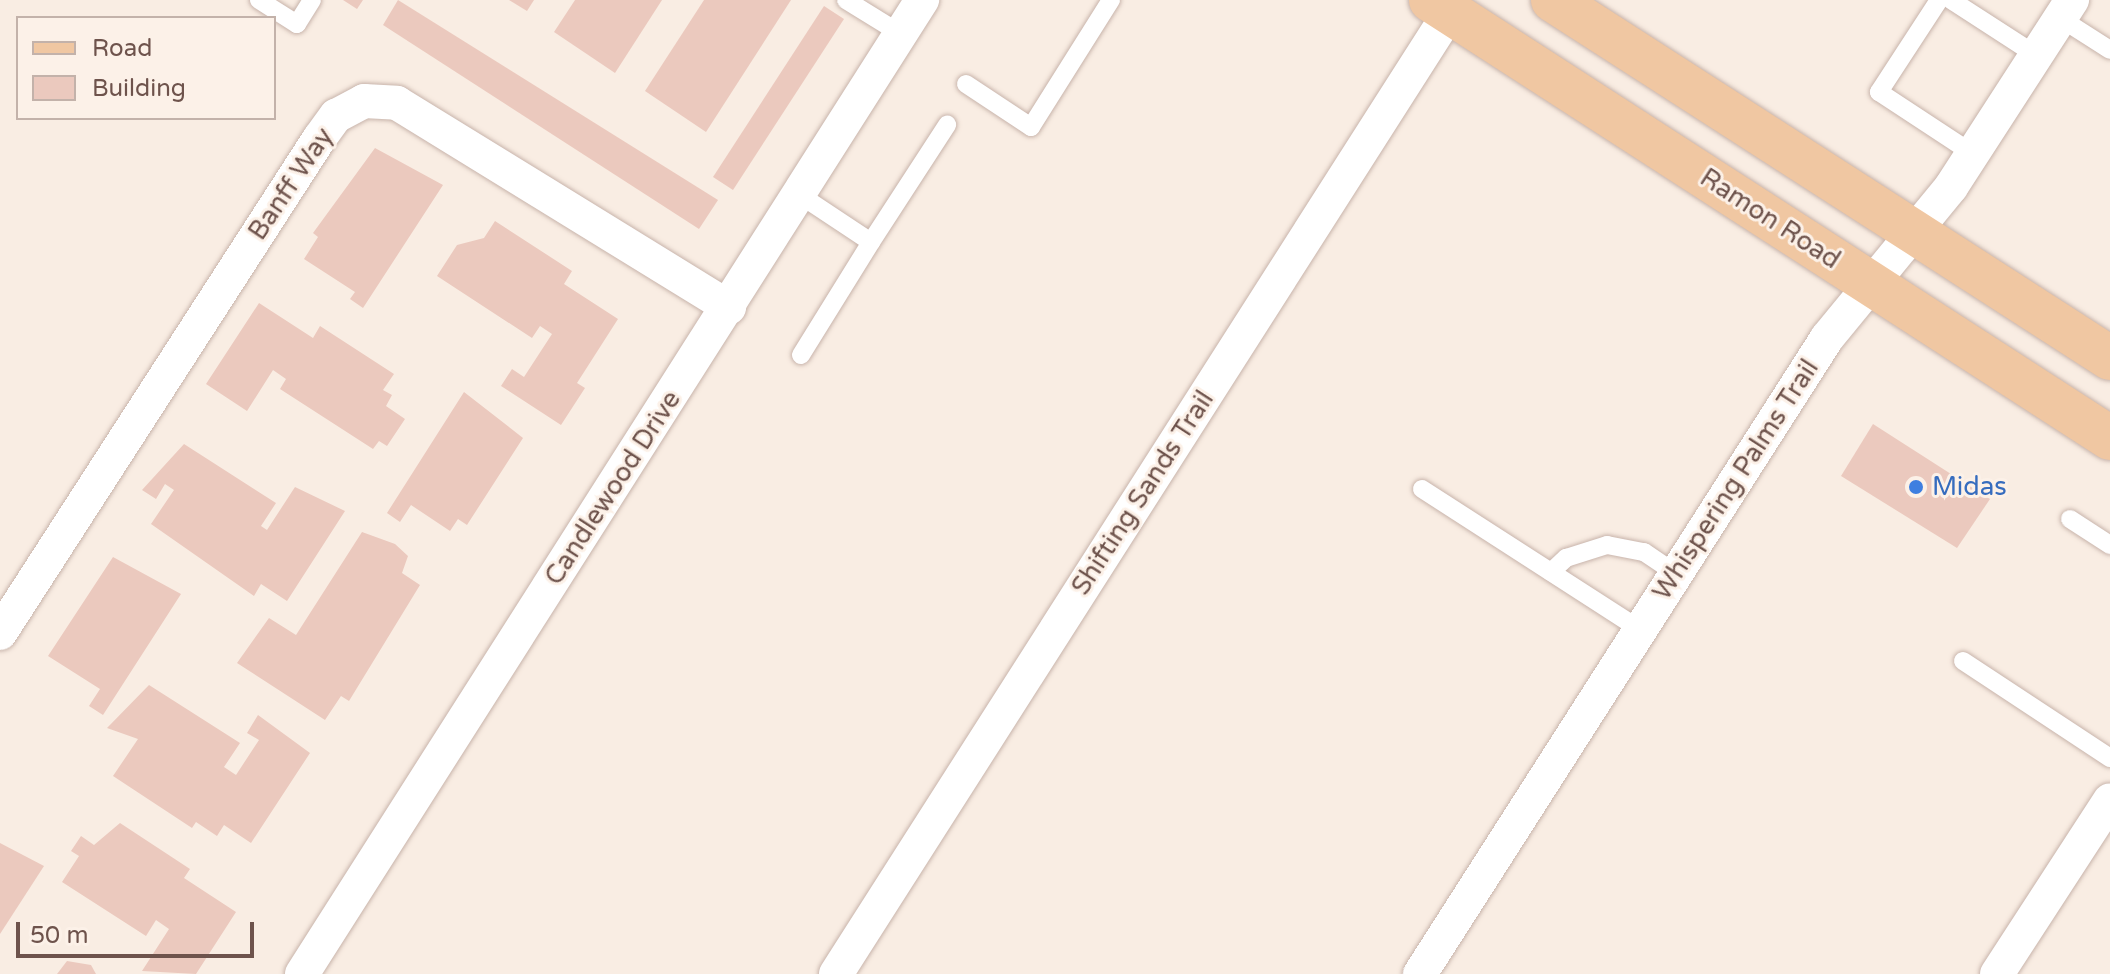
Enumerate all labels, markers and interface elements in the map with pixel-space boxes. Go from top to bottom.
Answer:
legend [16,16,276,120]
text: Road [92,34,152,63]
text: Building [92,74,186,103]
street label: Banff Way [242,122,340,246]
street label: Ramon Road [1694,162,1846,276]
street label: Whispering Palms Trail [1647,354,1825,606]
street label: Candlewood Drive [539,385,687,591]
street label: Shifting Sands Trail [1065,385,1221,601]
place label: Midas [1932,471,2007,503]
marker: Midas [1907,478,1925,496]
scale bar [20,906,258,956]
text: 50 m [30,921,88,950]

